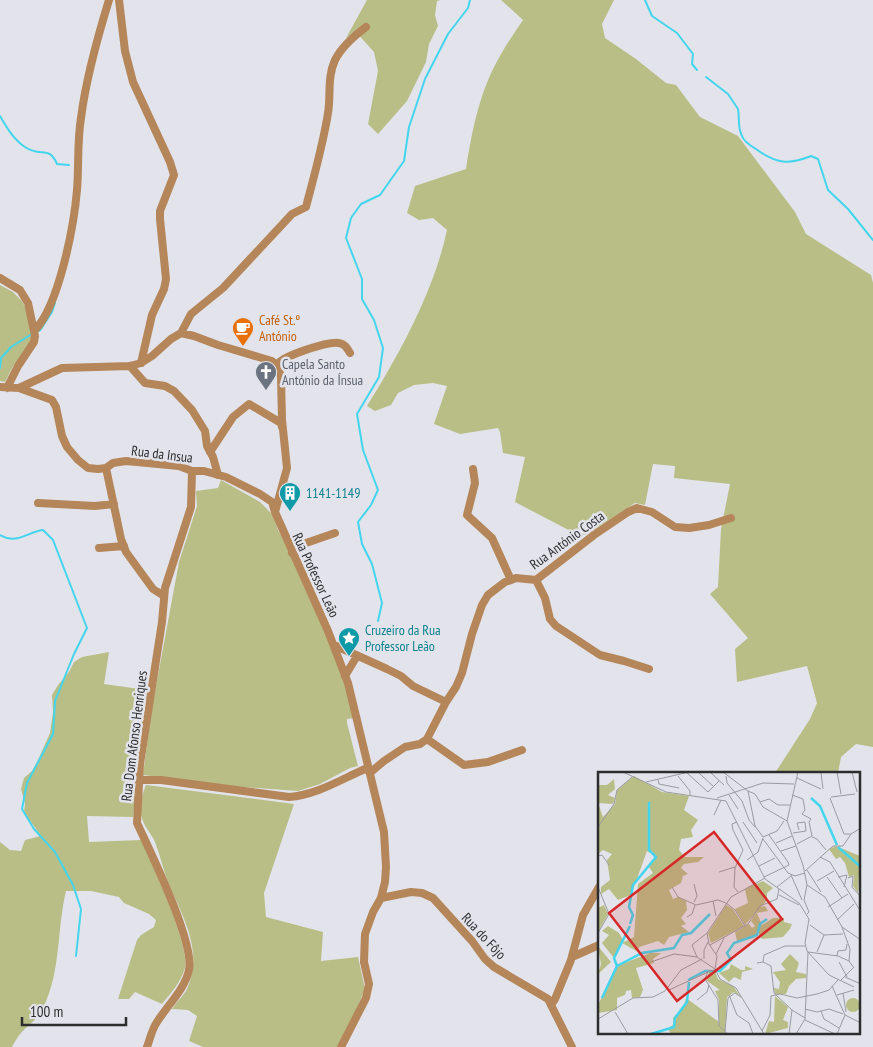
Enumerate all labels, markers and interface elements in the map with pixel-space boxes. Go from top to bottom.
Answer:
place label: Café St.º António [259,311,300,345]
cafe icon: Café St.º António [231,316,255,347]
place label: Capela Santo António da Ínsua [282,355,363,389]
church icon: Capela Santo António da Ínsua [254,360,278,391]
street label: Rua da Insua [130,441,194,467]
building icon: 1141-1149 [278,481,302,512]
place label: 1141-1149 [306,484,360,502]
street label: Rua António Costa [526,507,608,573]
street label: Rua Professor Leão [289,530,343,620]
place label: Cruzeiro da Rua Professor Leão [365,621,441,655]
place icon: Cruzeiro da Rua Professor Leão [337,626,361,657]
street label: Rua Dom Afonso Henriques [117,669,151,802]
inset map [598,772,860,1034]
street label: Rua do Fôjo [458,909,510,963]
scale bar [22,994,126,1026]
text: 100 m [30,1002,63,1021]

